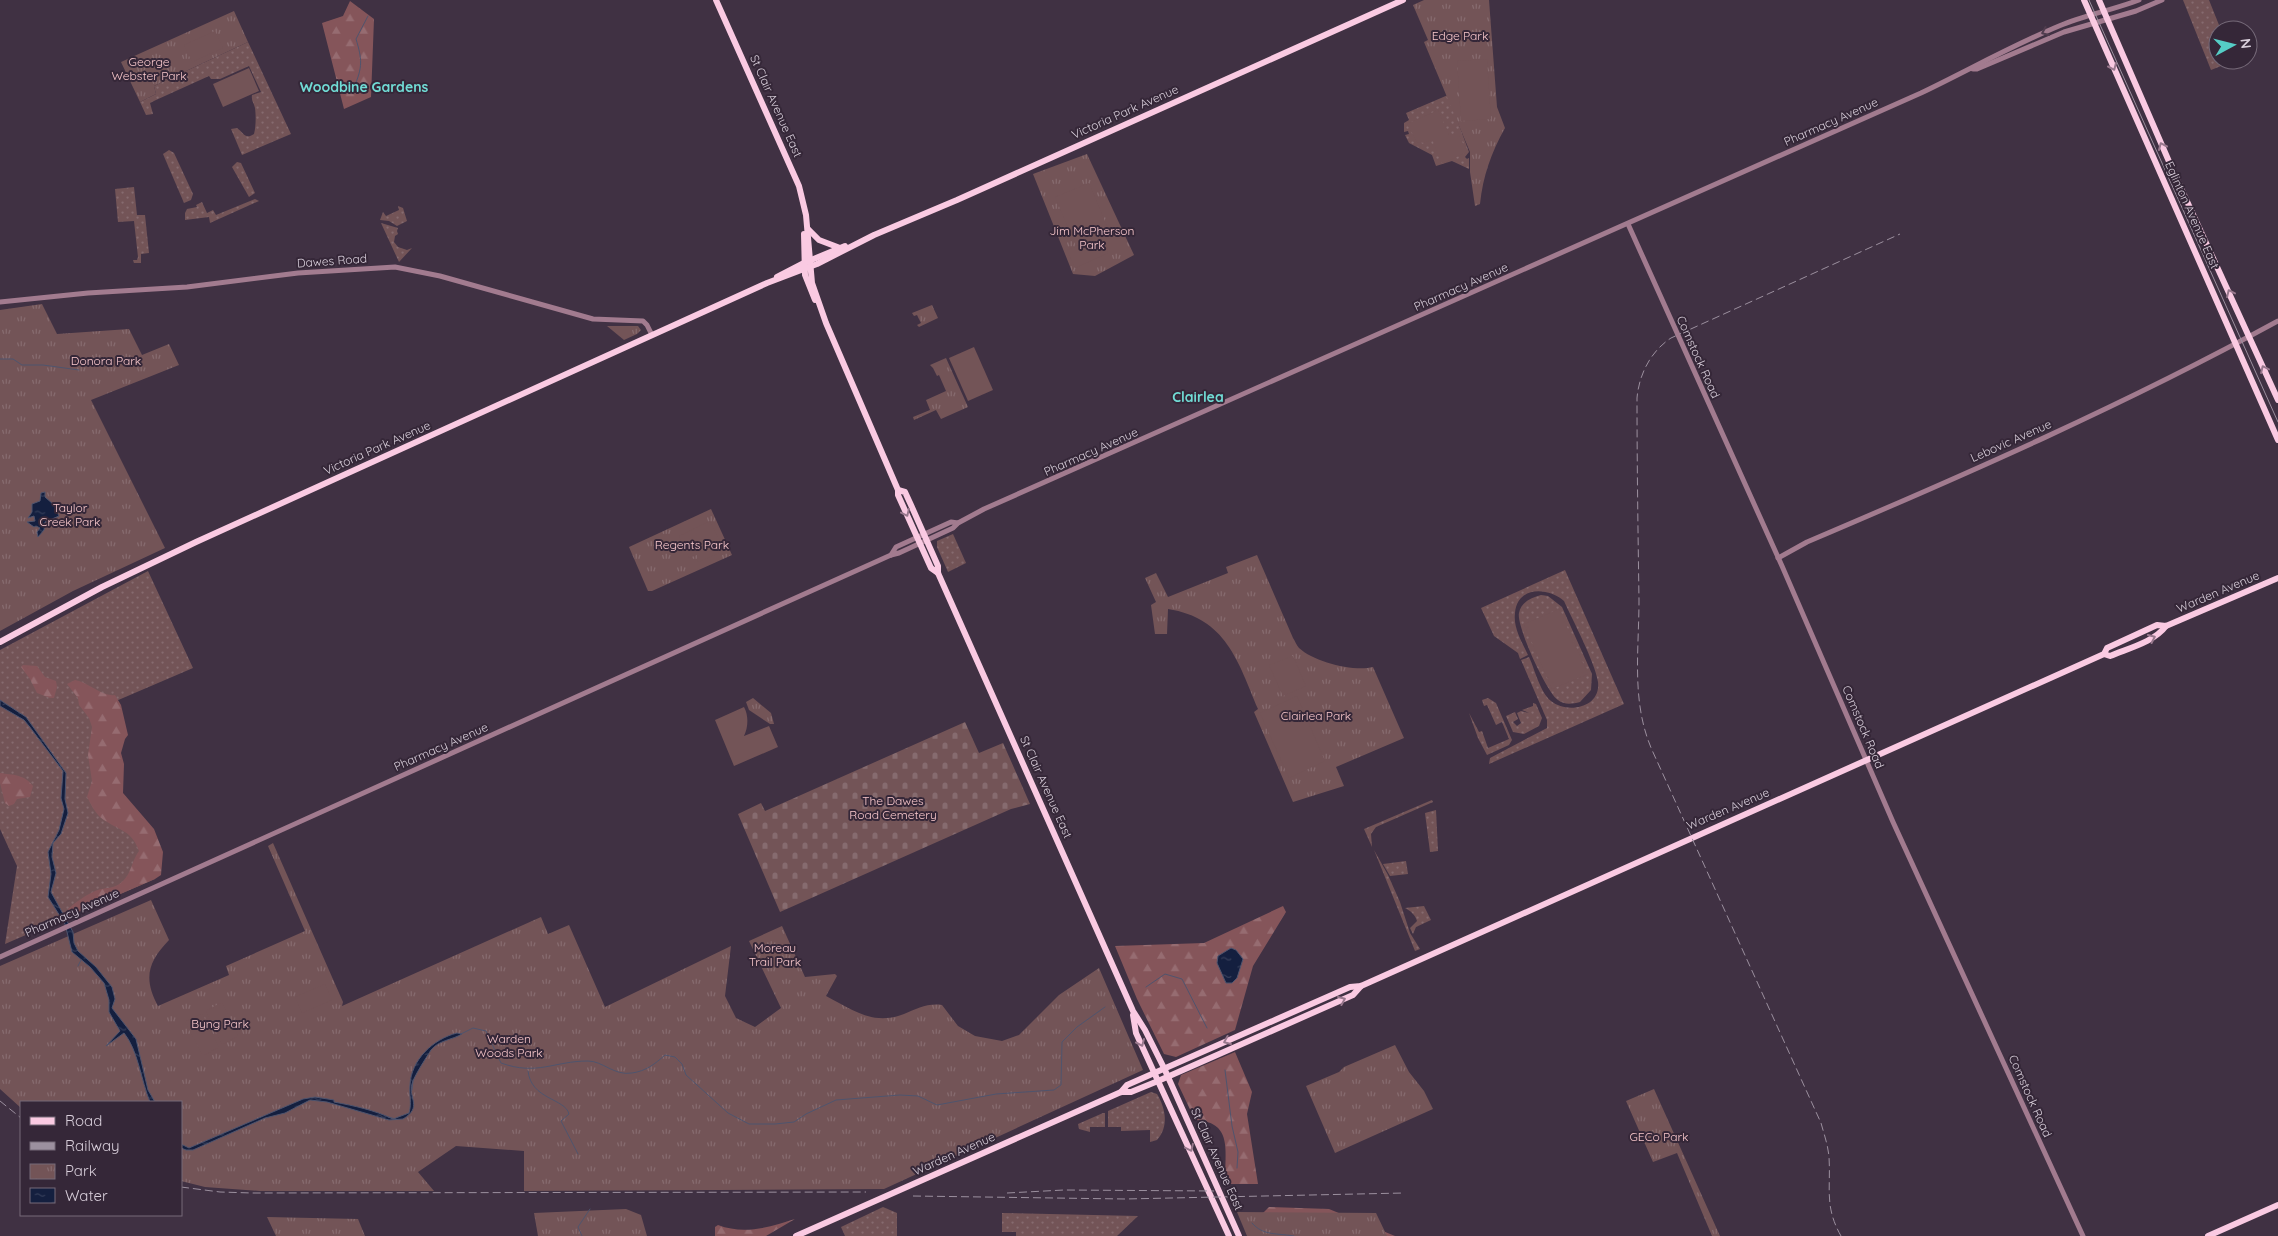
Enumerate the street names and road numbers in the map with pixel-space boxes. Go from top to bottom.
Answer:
street label: St Clair Avenue East [747,52,806,159]
street label: Victoria Park Avenue [1069,81,1181,142]
street label: Pharmacy Avenue [1781,94,1880,149]
street label: Eglinton Avenue East [2162,159,2223,271]
street label: Dawes Road [296,251,368,270]
street label: Pharmacy Avenue [1411,259,1510,314]
street label: Comstock Road [1674,313,1723,400]
street label: Lebovic Avenue [1968,416,2054,465]
street label: Victoria Park Avenue [321,417,433,478]
street label: Pharmacy Avenue [1041,424,1140,479]
street label: Warden Avenue [2174,567,2262,616]
street label: Comstock Road [1839,683,1888,771]
street label: Pharmacy Avenue [391,719,490,774]
street label: St Clair Avenue East [1017,733,1076,840]
street label: Warden Avenue [1684,784,1772,833]
street label: Pharmacy Avenue [22,885,121,940]
street label: Comstock Road [2006,1052,2055,1139]
street label: St Clair Avenue East [1188,1105,1247,1212]
street label: Warden Avenue [910,1129,997,1178]

